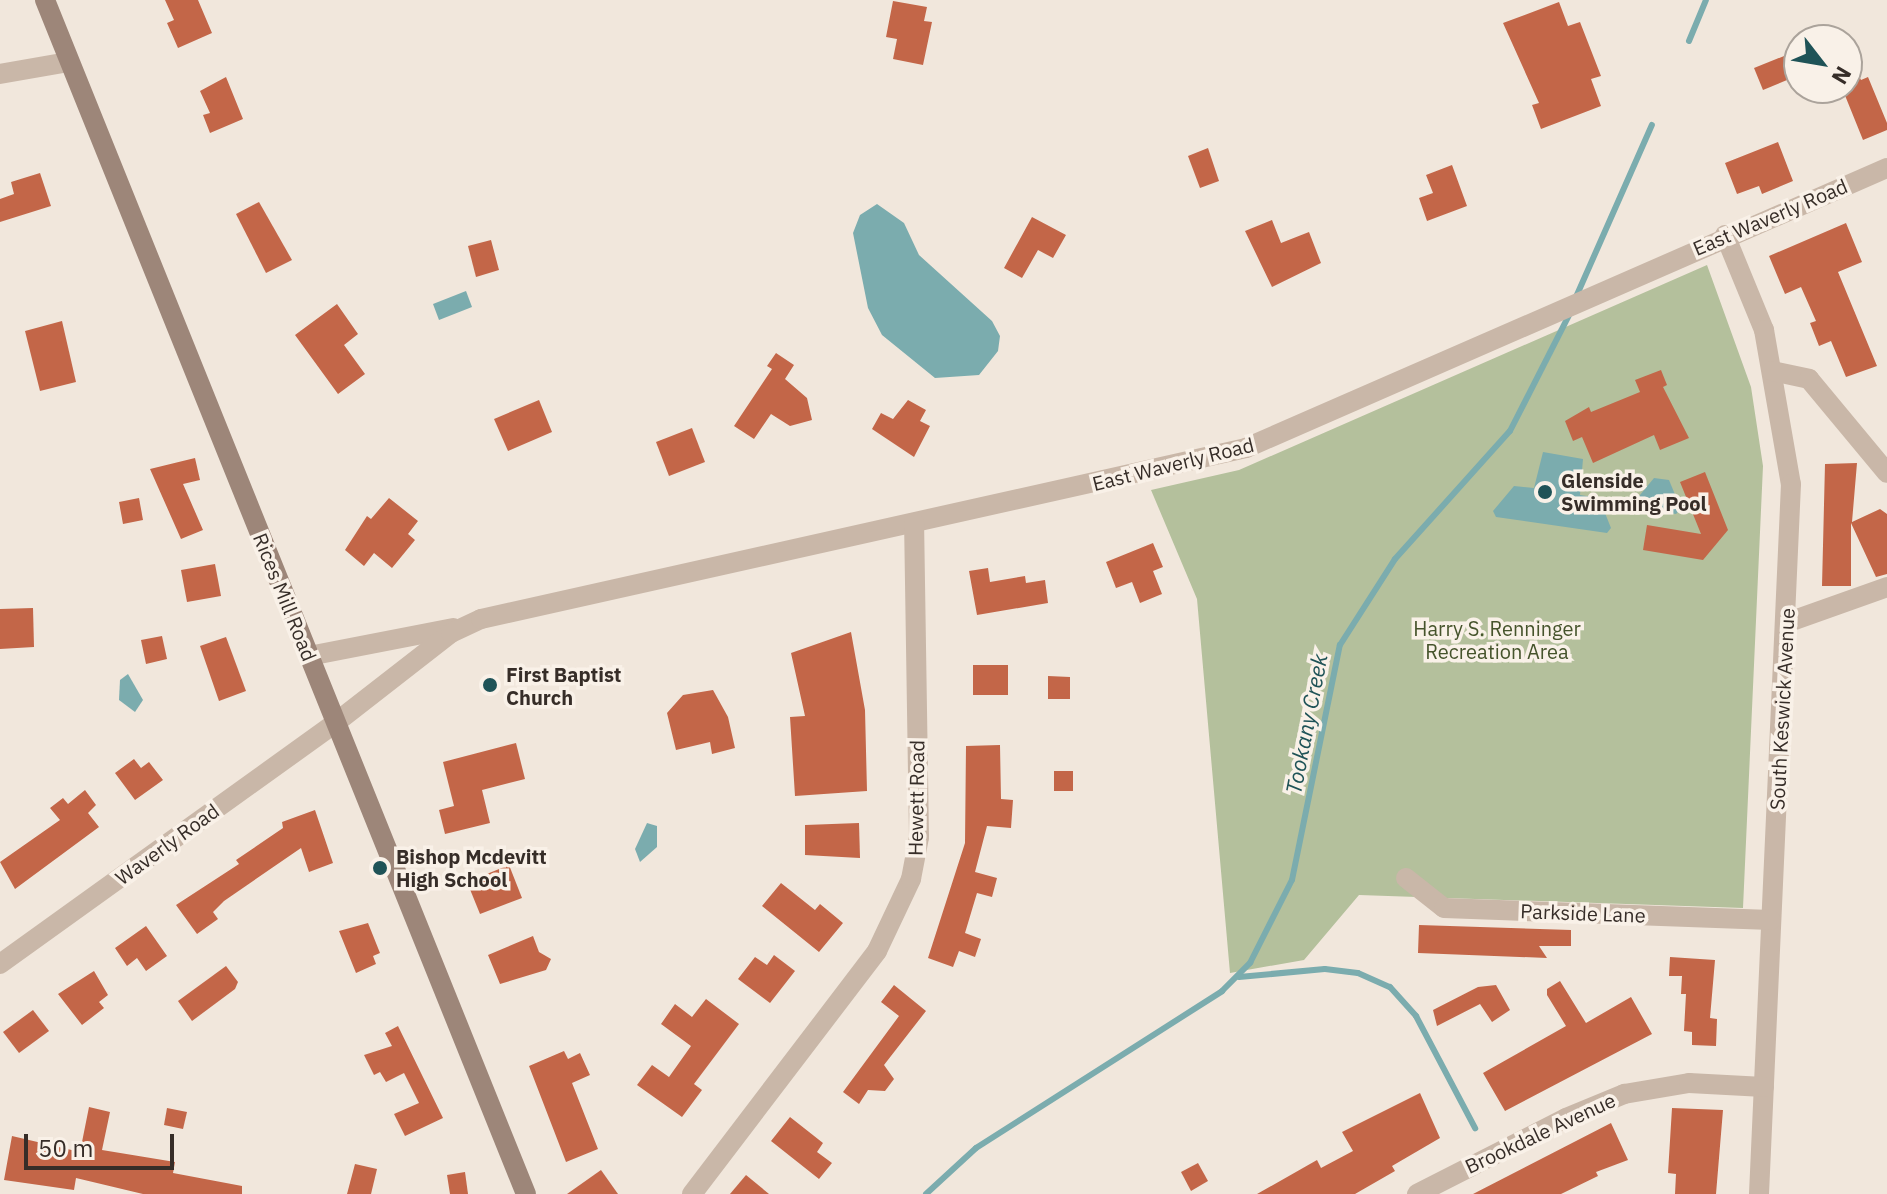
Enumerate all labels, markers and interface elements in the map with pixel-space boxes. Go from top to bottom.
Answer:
north arrow [1783,24,1863,104]
text: N [1826,61,1859,90]
street label: East Waverly Road [1689,174,1851,260]
street label: East Waverly Road [1090,432,1256,496]
place label: Glenside Swimming Pool [1561,468,1707,515]
marker: Glenside Swimming Pool [1536,483,1554,501]
street label: Rices Mill Road [248,530,322,664]
street label: South Keswick Avenue [1765,607,1799,811]
park label: Harry S. Renninger Recreation Area [1413,617,1581,664]
water label: Tookany Creek [1279,652,1333,796]
place label: First Baptist Church [506,662,622,709]
marker: First Baptist Church [481,676,499,694]
street label: Hewett Road [903,740,929,856]
street label: Waverly Road [111,798,223,890]
place label: Bishop Mcdevitt High School [396,844,547,891]
marker: Bishop Mcdevitt High School [371,859,389,877]
street label: Parkside Lane [1520,899,1646,927]
street label: Brookdale Avenue [1461,1088,1619,1178]
scale bar [28,1118,178,1168]
text: 50 m [38,1132,93,1164]

